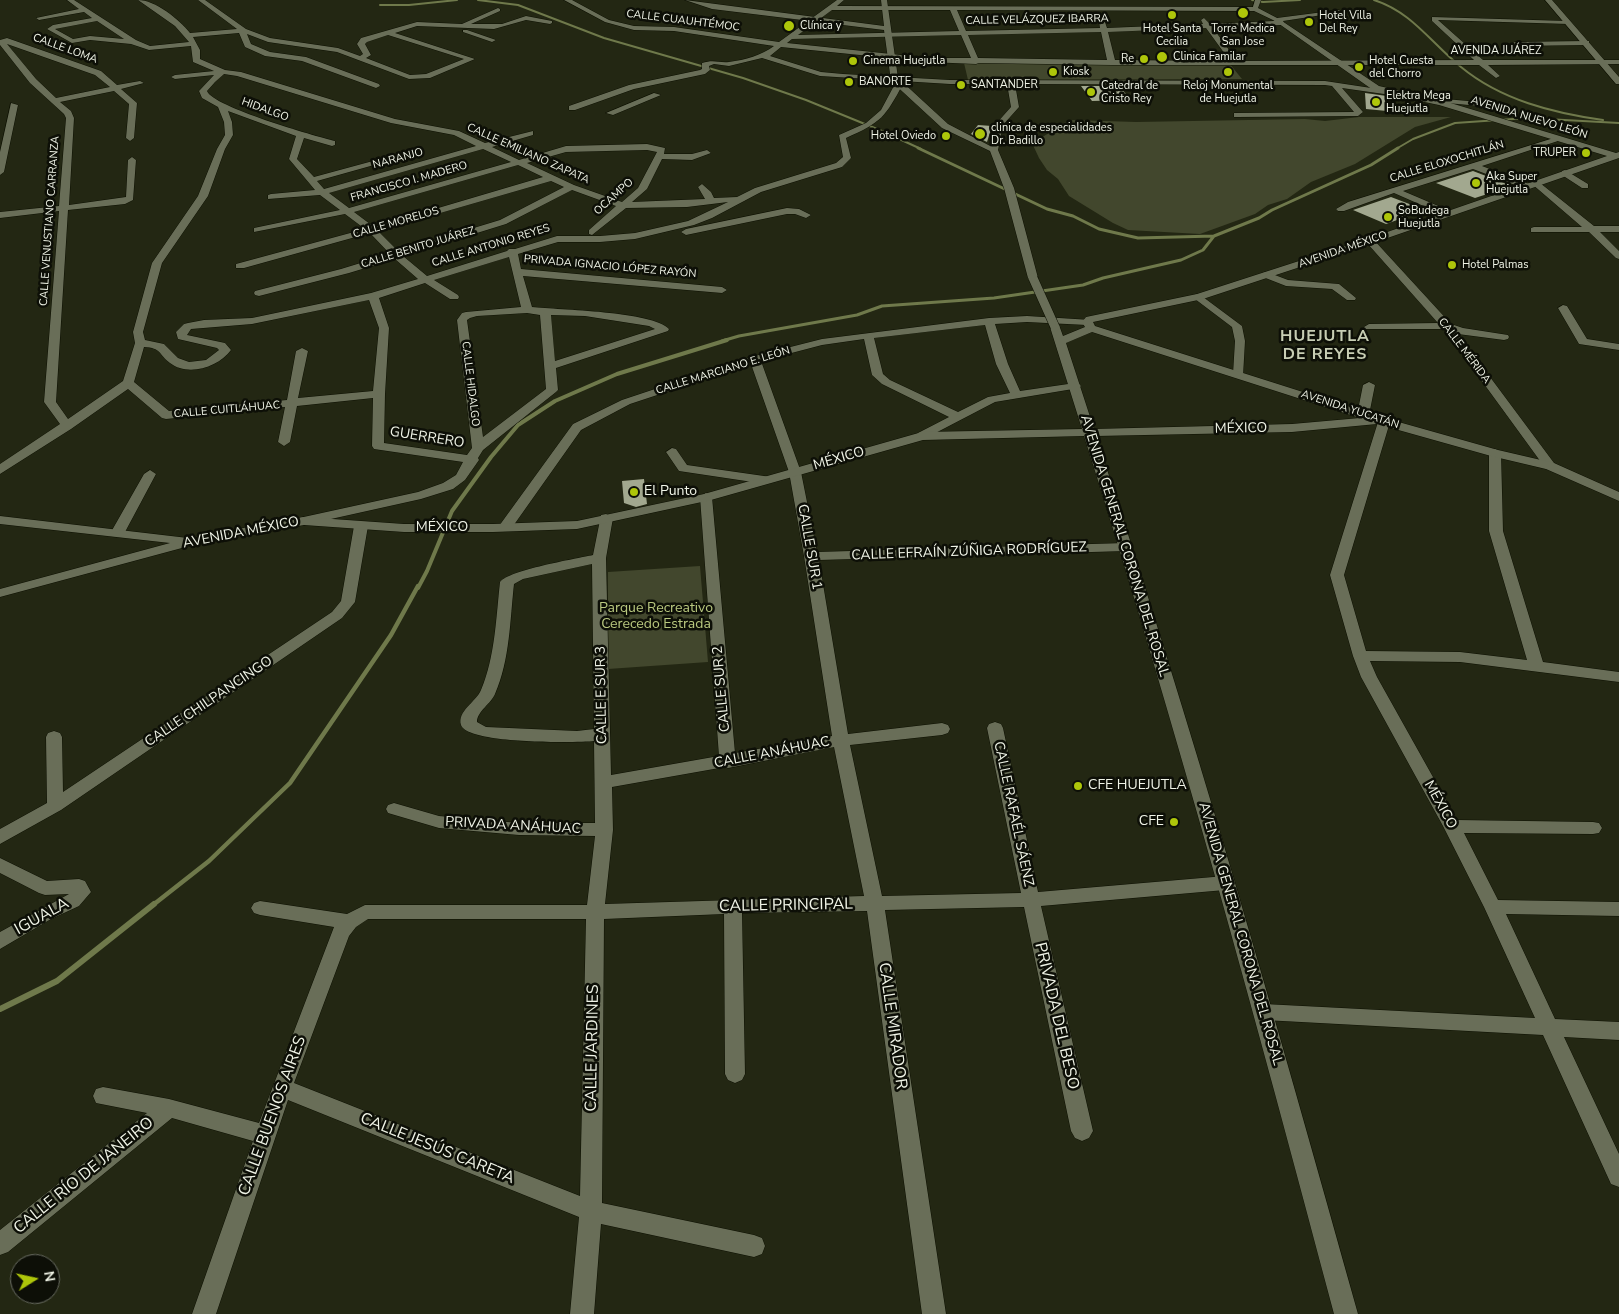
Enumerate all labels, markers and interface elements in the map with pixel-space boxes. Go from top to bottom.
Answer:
marker: Torre Medica San Jose [1236,6,1250,20]
street label: CALLE CUAUHTÉMOC [625,7,741,35]
marker: Hotel Santa Cecilia [1166,9,1178,21]
place label: Hotel Villa Del Rey [1319,9,1372,35]
street label: CALLE VELÁZQUEZ IBARRA [965,12,1109,28]
marker: Hotel Villa Del Rey [1303,16,1315,28]
marker: Clínica y [782,19,796,33]
place label: Clínica y [800,19,841,33]
place label: Hotel Santa Cecilia [1143,22,1201,48]
place label: Torre Medica San Jose [1211,22,1275,48]
street label: CALLE LOMA [31,31,99,67]
street label: AVENIDA JUÁREZ [1450,44,1542,58]
marker: Clinica Familar [1155,50,1169,64]
place label: Clinica Familar [1173,50,1245,64]
place label: Re [1121,52,1134,66]
marker: Re [1138,53,1150,65]
place label: Cinema Huejutla [863,54,945,68]
place label: Hotel Cuesta del Chorro [1369,54,1433,80]
marker: Cinema Huejutla [847,55,859,67]
marker: Hotel Cuesta del Chorro [1353,61,1365,73]
place label: Kiosk [1063,65,1089,79]
marker: Kiosk [1047,66,1059,78]
marker: Reloj Monumental de Huejutla [1222,66,1234,78]
place label: BANORTE [859,75,911,89]
marker: BANORTE [843,76,855,88]
place label: SANTANDER [971,78,1038,92]
marker: SANTANDER [955,79,967,91]
place label: Catedral de Cristo Rey [1101,79,1158,105]
place label: Reloj Monumental de Huejutla [1183,79,1273,105]
marker: Catedral de Cristo Rey [1085,86,1097,98]
place label: Elektra Mega Huejutla [1386,89,1451,115]
street label: AVENIDA NUEVO LEÓN [1469,94,1589,142]
street label: HIDALGO [240,95,290,125]
marker: Elektra Mega Huejutla [1370,96,1382,108]
street label: CALLE EMILIANO ZAPATA [465,121,591,187]
place label: clinica de especialidades Dr. Badillo [991,121,1112,147]
marker: clinica de especialidades Dr. Badillo [973,127,987,141]
place label: Hotel Oviedo [871,129,936,143]
marker: Hotel Oviedo [940,130,952,142]
street label: CALLE VENUSTIANO CARRANZA [37,136,63,306]
street label: CALLE ELOXOCHITLÁN [1388,138,1506,186]
street label: NARANJO [371,146,425,172]
place label: TRUPER [1533,146,1576,160]
marker: TRUPER [1580,147,1592,159]
street label: FRANCISCO I. MADERO [349,159,469,205]
place label: Aka Super Huejutla [1486,170,1537,196]
street label: OCAMPO [592,176,636,218]
marker: Aka Super Huejutla [1470,177,1482,189]
street label: CALLE MORELOS [351,204,441,242]
place label: SoBudega Huejutla [1398,204,1449,230]
marker: SoBudega Huejutla [1382,211,1394,223]
street label: CALLE ANTONIO REYES [430,222,552,270]
street label: CALLE BENITO JUÁREZ [359,224,477,272]
street label: AVENIDA MÉXICO [1297,229,1389,271]
street label: PRIVADA IGNACIO LÓPEZ RAYÓN [523,253,697,281]
place label: Hotel Palmas [1462,258,1528,272]
marker: Hotel Palmas [1446,259,1458,271]
street label: CALLE MÉRIDA [1435,316,1493,386]
district label: HUEJUTLA DE REYES [1279,327,1371,365]
street label: CALLE HIDALGO [458,341,482,427]
street label: CALLE MARCIANO E. LEÓN [654,344,792,398]
street label: AVENIDA YUCATÁN [1299,388,1401,432]
street label: CALLE CUITLÁHUAC [173,399,281,421]
street label: AVENIDA GENERAL CORONA DEL ROSAL [1076,413,1172,679]
street label: MÉXICO [1215,420,1267,438]
street label: GUERRERO [388,424,466,452]
street label: MÉXICO [811,444,867,474]
place label: El Punto [644,484,697,500]
marker: El Punto [628,486,640,498]
street label: CALLE SUR 1 [793,503,825,591]
street label: AVENIDA MÉXICO [182,514,300,552]
street label: MÉXICO [416,520,468,536]
street label: CALLE EFRAÍN ZÚÑIGA RODRÍGUEZ [851,539,1087,565]
park label: Parque Recreativo Cerecedo Estrada [599,601,713,634]
street label: CALLE SUR 2 [710,645,734,733]
street label: CALLE E SUR 3 [593,646,611,744]
street label: CALLE CHILPANCINGO [142,653,276,751]
street label: CALLE ANÁHUAC [713,734,831,772]
street label: CALLE RAFAÉL SÁENZ [989,740,1037,888]
place label: CFE HUEJUTLA [1088,778,1187,794]
street label: MÉXICO [1420,778,1460,832]
marker: CFE HUEJUTLA [1072,780,1084,792]
street label: AVENIDA GENERAL CORONA DEL ROSAL [1194,801,1286,1067]
street label: PRIVADA ANÁHUAC [445,814,581,838]
place label: CFE [1139,814,1164,830]
marker: CFE [1168,816,1180,828]
street label: IGUALA [12,894,72,940]
street label: CALLE PRINCIPAL [719,895,853,917]
street label: PRIVADA DEL BESO [1030,941,1082,1091]
street label: CALLE MIRADOR [874,961,910,1091]
street label: CALLE JARDINES [582,984,604,1112]
street label: CALLE BUENOS AIRES [235,1034,311,1198]
street label: CALLE JESÚS CARETA [357,1109,517,1189]
street label: CALLE RÍO DE JANEIRO [10,1114,158,1238]
north arrow [10,1254,60,1304]
text: N [39,1270,60,1283]

